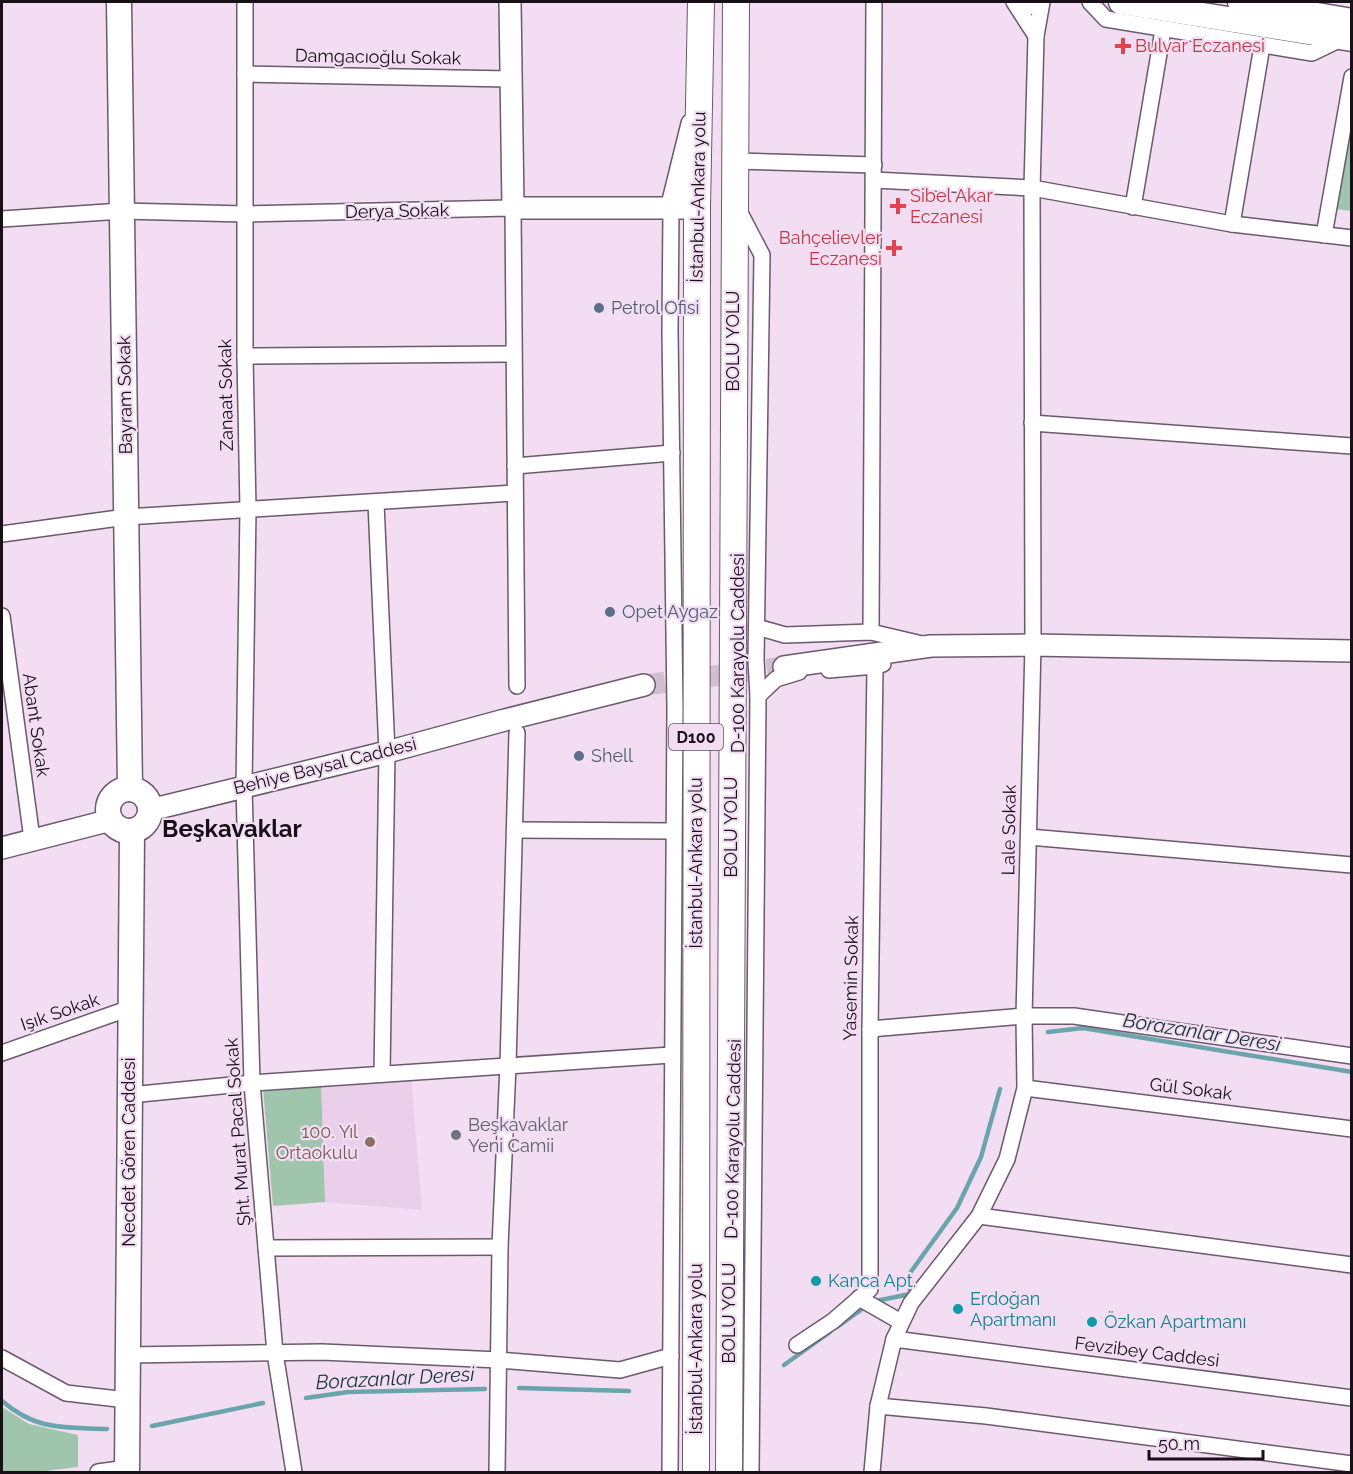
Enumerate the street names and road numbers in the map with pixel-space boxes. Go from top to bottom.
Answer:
street label: Damgacıoğlu Sokak [295,45,462,68]
street label: İstanbul-Ankara yolu [686,111,709,283]
street label: Derya Sokak [345,199,450,222]
street label: BOLU YOLU [722,291,743,391]
street label: Bayram Sokak [113,335,136,455]
street label: Zanaat Sokak [214,338,237,451]
street label: D-100 Karayolu Caddesi [727,553,748,753]
street label: Abant Sokak [19,672,54,779]
road number: D100 [669,724,723,750]
street label: Behiye Baysal Caddesi [231,733,419,798]
street label: İstanbul-Ankara yolu [685,777,706,949]
street label: BOLU YOLU [720,777,741,877]
street label: Lale Sokak [997,784,1020,876]
street label: Yasemin Sokak [839,915,862,1041]
street label: Işık Sokak [18,988,102,1035]
street label: Şht. Murat Pacal Sokak [220,1037,255,1227]
street label: D-100 Karayolu Caddesi [720,1039,745,1239]
street label: Necdet Gören Caddesi [118,1057,139,1247]
street label: Gül Sokak [1149,1073,1234,1104]
street label: İstanbul-Ankara yolu [685,1263,706,1435]
street label: BOLU YOLU [718,1263,739,1363]
street label: Fevzibey Caddesi [1073,1332,1221,1371]

